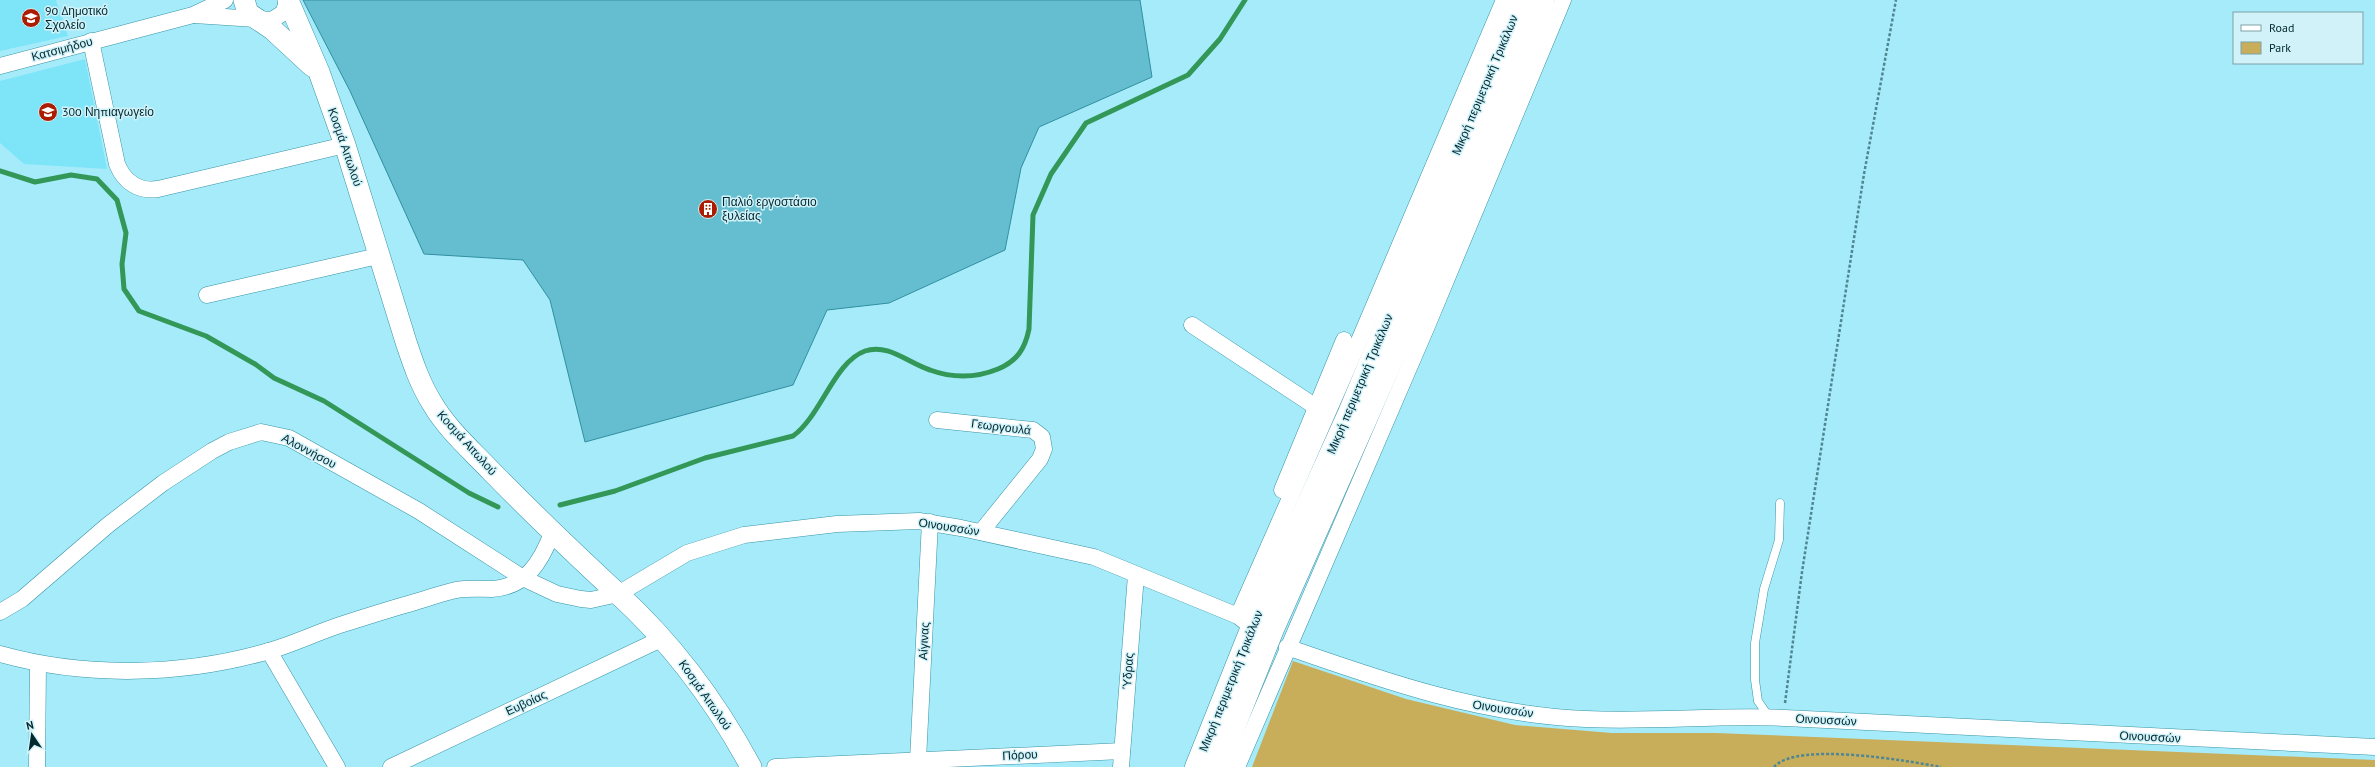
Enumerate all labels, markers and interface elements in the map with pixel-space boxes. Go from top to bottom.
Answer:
place label: 9ο Δημοτικό Σχολείο [45,3,108,32]
school or university icon: 9ο Δημοτικό Σχολείο [20,7,42,29]
street label: Μικρή περιμετρική Τρικάλων [1448,12,1521,157]
legend [2233,12,2363,64]
text: Road [2269,20,2294,35]
street label: Κατσιμήδου [30,33,94,64]
text: Park [2269,40,2291,55]
school or university icon: 30ο Νηπιαγωγείο [37,101,59,123]
place label: 30ο Νηπιαγωγείο [62,104,154,119]
street label: Κοσμά Αιτωλού [325,106,366,188]
place label: Παλιό εργοστάσιο ξυλείας [722,194,817,223]
building icon: Παλιό εργοστάσιο ξυλείας [697,198,719,220]
street label: Μικρή περιμετρική Τρικάλων [1323,311,1396,456]
street label: Κοσμά Αιτωλού [434,407,500,478]
street label: Γεωργουλά [970,415,1032,438]
street label: Αλοννήσου [279,430,339,471]
street label: Οινουσσών [918,514,981,539]
street label: Μικρή περιμετρική Τρικάλων [1195,608,1266,754]
street label: Αίγινας [915,621,932,660]
street label: Ύδρας [1119,652,1136,690]
street label: Κοσμά Αιτωλού [676,657,735,733]
street label: Ευβοίας [503,686,549,719]
street label: Οινουσσών [1472,696,1535,721]
street label: Οινουσσών [1795,710,1857,729]
north arrow [12,715,52,755]
text: N [25,718,35,733]
street label: Οινουσσών [2119,727,2181,746]
street label: Πόρου [1002,746,1038,763]

